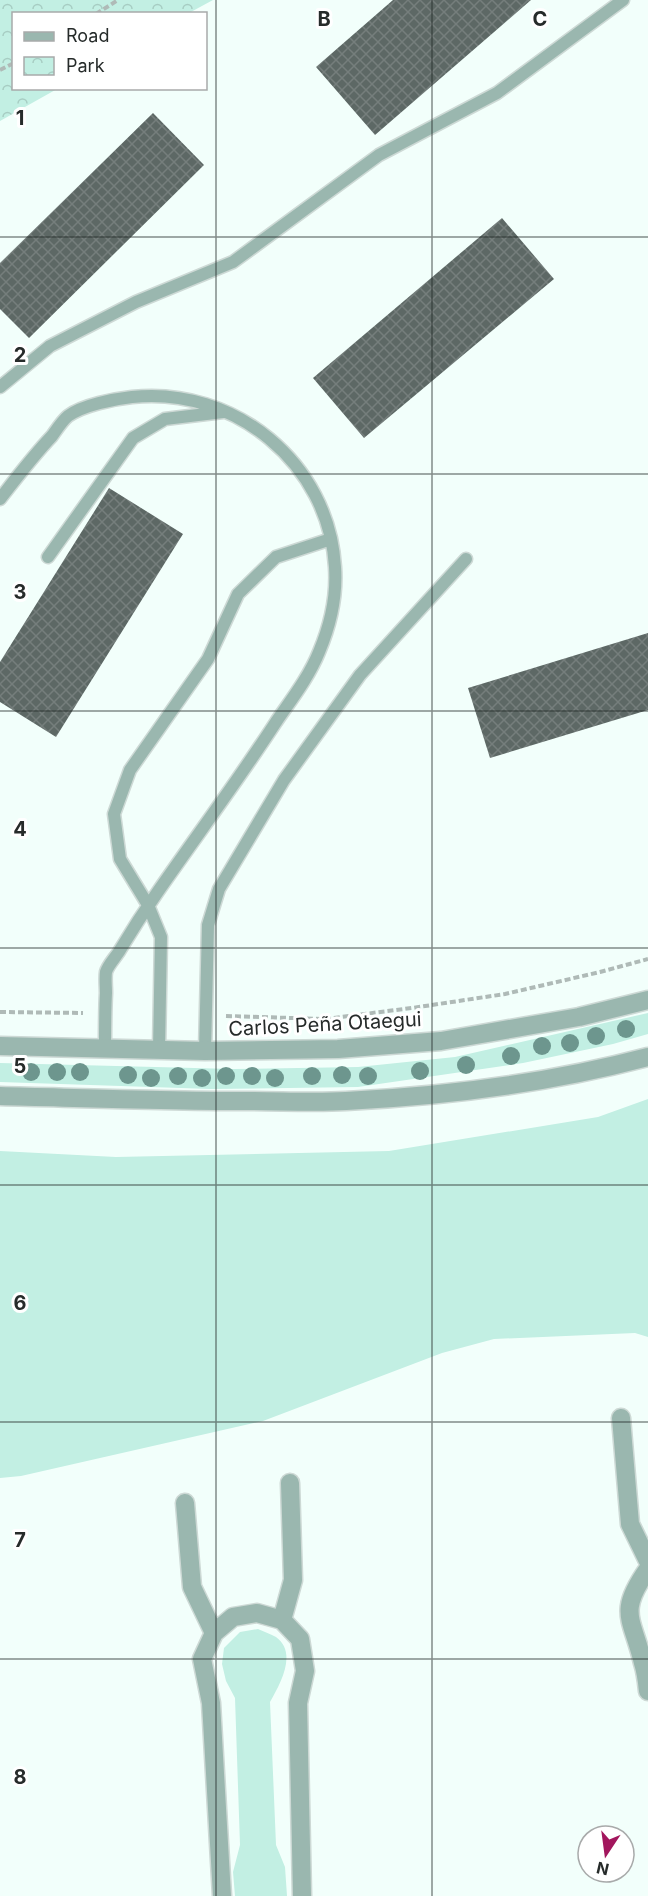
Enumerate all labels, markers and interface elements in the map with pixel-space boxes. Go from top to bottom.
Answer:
text: B [317,7,331,31]
text: C [533,7,547,31]
legend [12,12,207,90]
text: Road [66,25,109,46]
text: Park [66,55,105,76]
text: 1 [16,106,24,130]
text: 2 [14,343,26,367]
text: 3 [14,580,26,604]
text: 4 [13,817,27,841]
street label: Carlos Peña Otaegui [228,1007,422,1041]
text: 5 [14,1054,26,1078]
text: 6 [14,1291,27,1315]
text: 7 [14,1528,26,1552]
text: 8 [13,1765,27,1789]
north arrow [576,1824,636,1884]
text: N [594,1857,611,1880]

